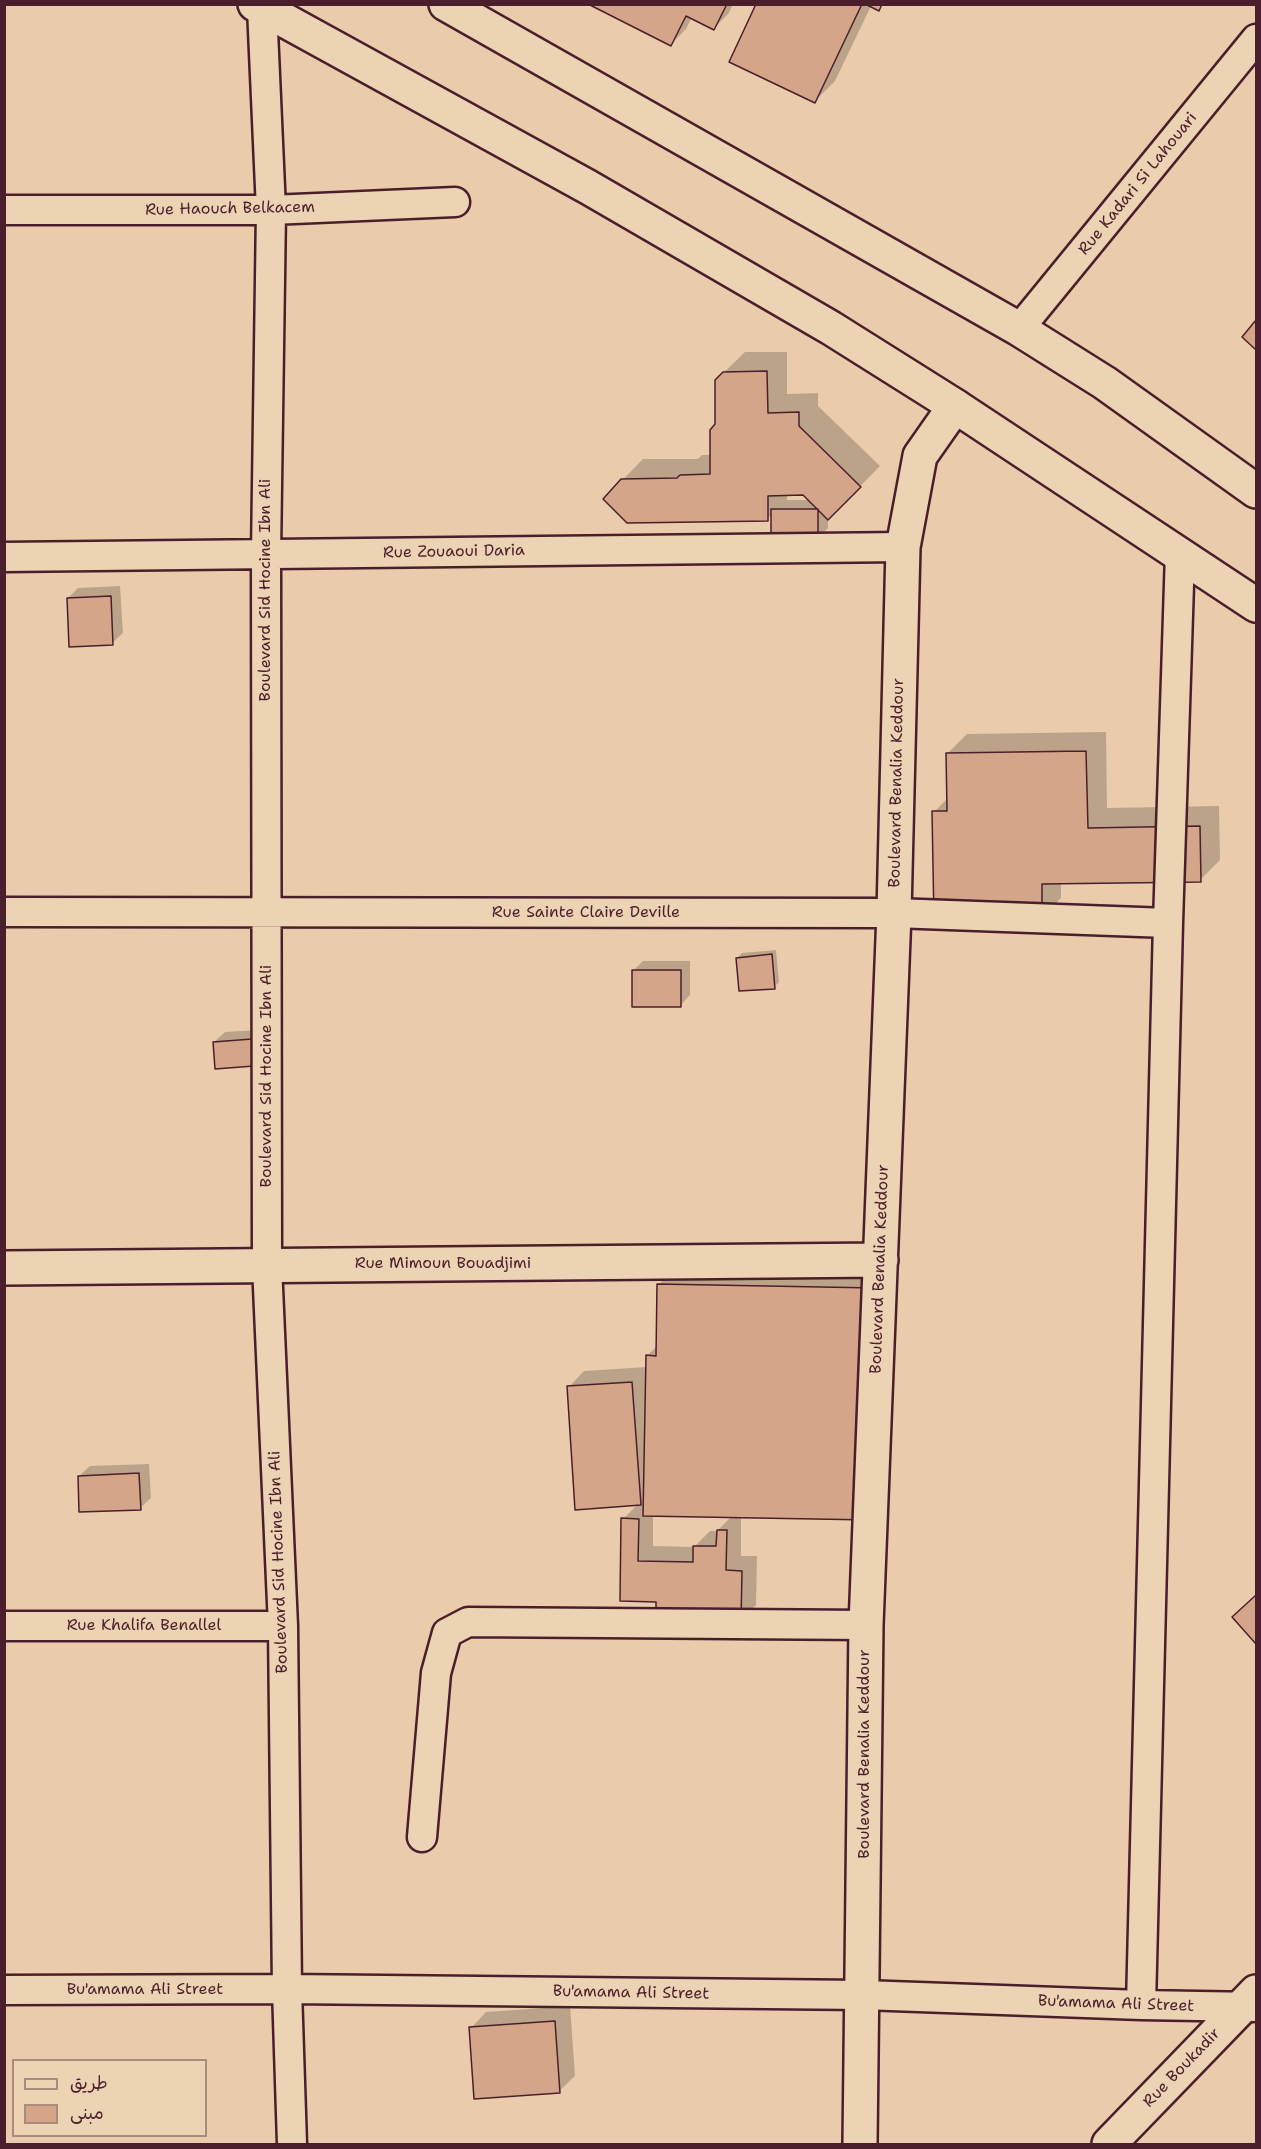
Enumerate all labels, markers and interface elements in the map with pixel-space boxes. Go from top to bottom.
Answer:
street label: Rue Kadari Si Lahouari [1074,109,1202,259]
street label: Rue Haouch Belkacem [145,198,315,220]
street label: Boulevard Sid Hocine Ibn Ali [256,479,276,701]
street label: Rue Zouaoui Daria [383,541,525,563]
street label: Boulevard Benalia Keddour [886,678,908,888]
street label: Rue Sainte Claire Deville [492,903,680,923]
street label: Boulevard Sid Hocine Ibn Ali [257,965,277,1187]
street label: Boulevard Benalia Keddour [867,1164,893,1374]
street label: Rue Mimoun Bouadjimi [355,1254,531,1274]
street label: Boulevard Sid Hocine Ibn Ali [266,1450,292,1674]
street label: Rue Khalifa Benallel [67,1616,221,1636]
street label: Boulevard Benalia Keddour [855,1649,875,1859]
street label: Bu'amama Ali Street [67,1980,223,2000]
street label: Bu'amama Ali Street [553,1982,709,2004]
street label: Bu'amama Ali Street [1037,1992,1195,2016]
street label: Rue Boukadir [1139,2024,1225,2112]
legend [12,2059,207,2137]
text: طريق [70,2071,108,2095]
text: مبنى [70,2101,104,2125]

